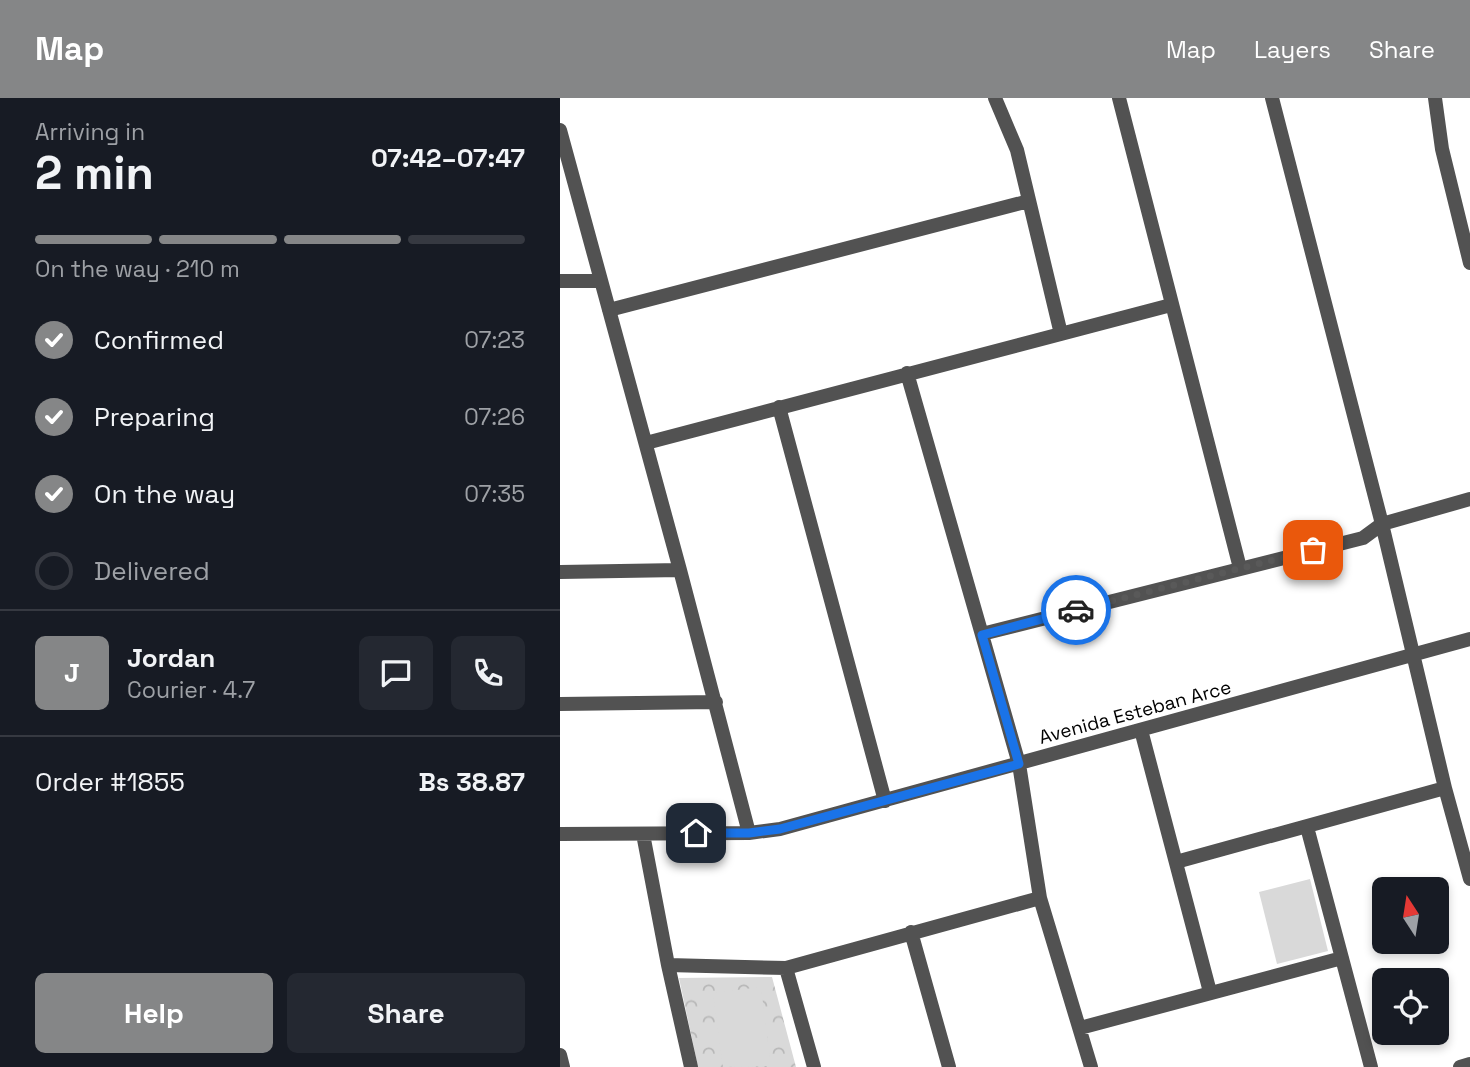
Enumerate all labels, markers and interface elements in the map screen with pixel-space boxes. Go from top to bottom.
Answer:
text: Map [35,28,104,70]
text: Map [1166,34,1216,65]
text: Layers [1254,34,1331,65]
text: Share [1369,34,1435,65]
text: Arriving in [35,117,145,147]
text: 07:42–07:47 [371,141,525,175]
text: 2 min [35,144,154,202]
text: On the way · 210 m [35,254,240,284]
icon: check [35,321,73,359]
text: Confirmed [94,323,224,357]
text: 07:23 [464,325,525,355]
icon: check [35,398,73,436]
text: Preparing [94,400,215,434]
text: 07:26 [464,402,525,432]
icon: check [35,475,73,513]
text: On the way [94,477,235,511]
text: 07:35 [464,479,525,509]
pin [1283,520,1343,580]
icon: bag [1294,531,1332,569]
text: Delivered [94,554,210,588]
courier [1041,575,1111,645]
icon: car [1057,591,1095,629]
button: chat [359,636,433,710]
button: phone [451,636,525,710]
text: Jordan [127,641,215,675]
text: J [64,656,80,690]
street label: Avenida Esteban Arce [1036,674,1234,750]
text: Courier · 4.7 [127,675,255,705]
text: Order #1855 [35,765,185,799]
text: Bs 38.87 [419,765,525,799]
pin [666,803,726,863]
icon: home [677,814,715,852]
north arrow [1372,877,1449,954]
map controls [1372,877,1449,1045]
button: locate [1372,968,1449,1045]
button: Help [35,973,273,1053]
button: Share [287,973,525,1053]

